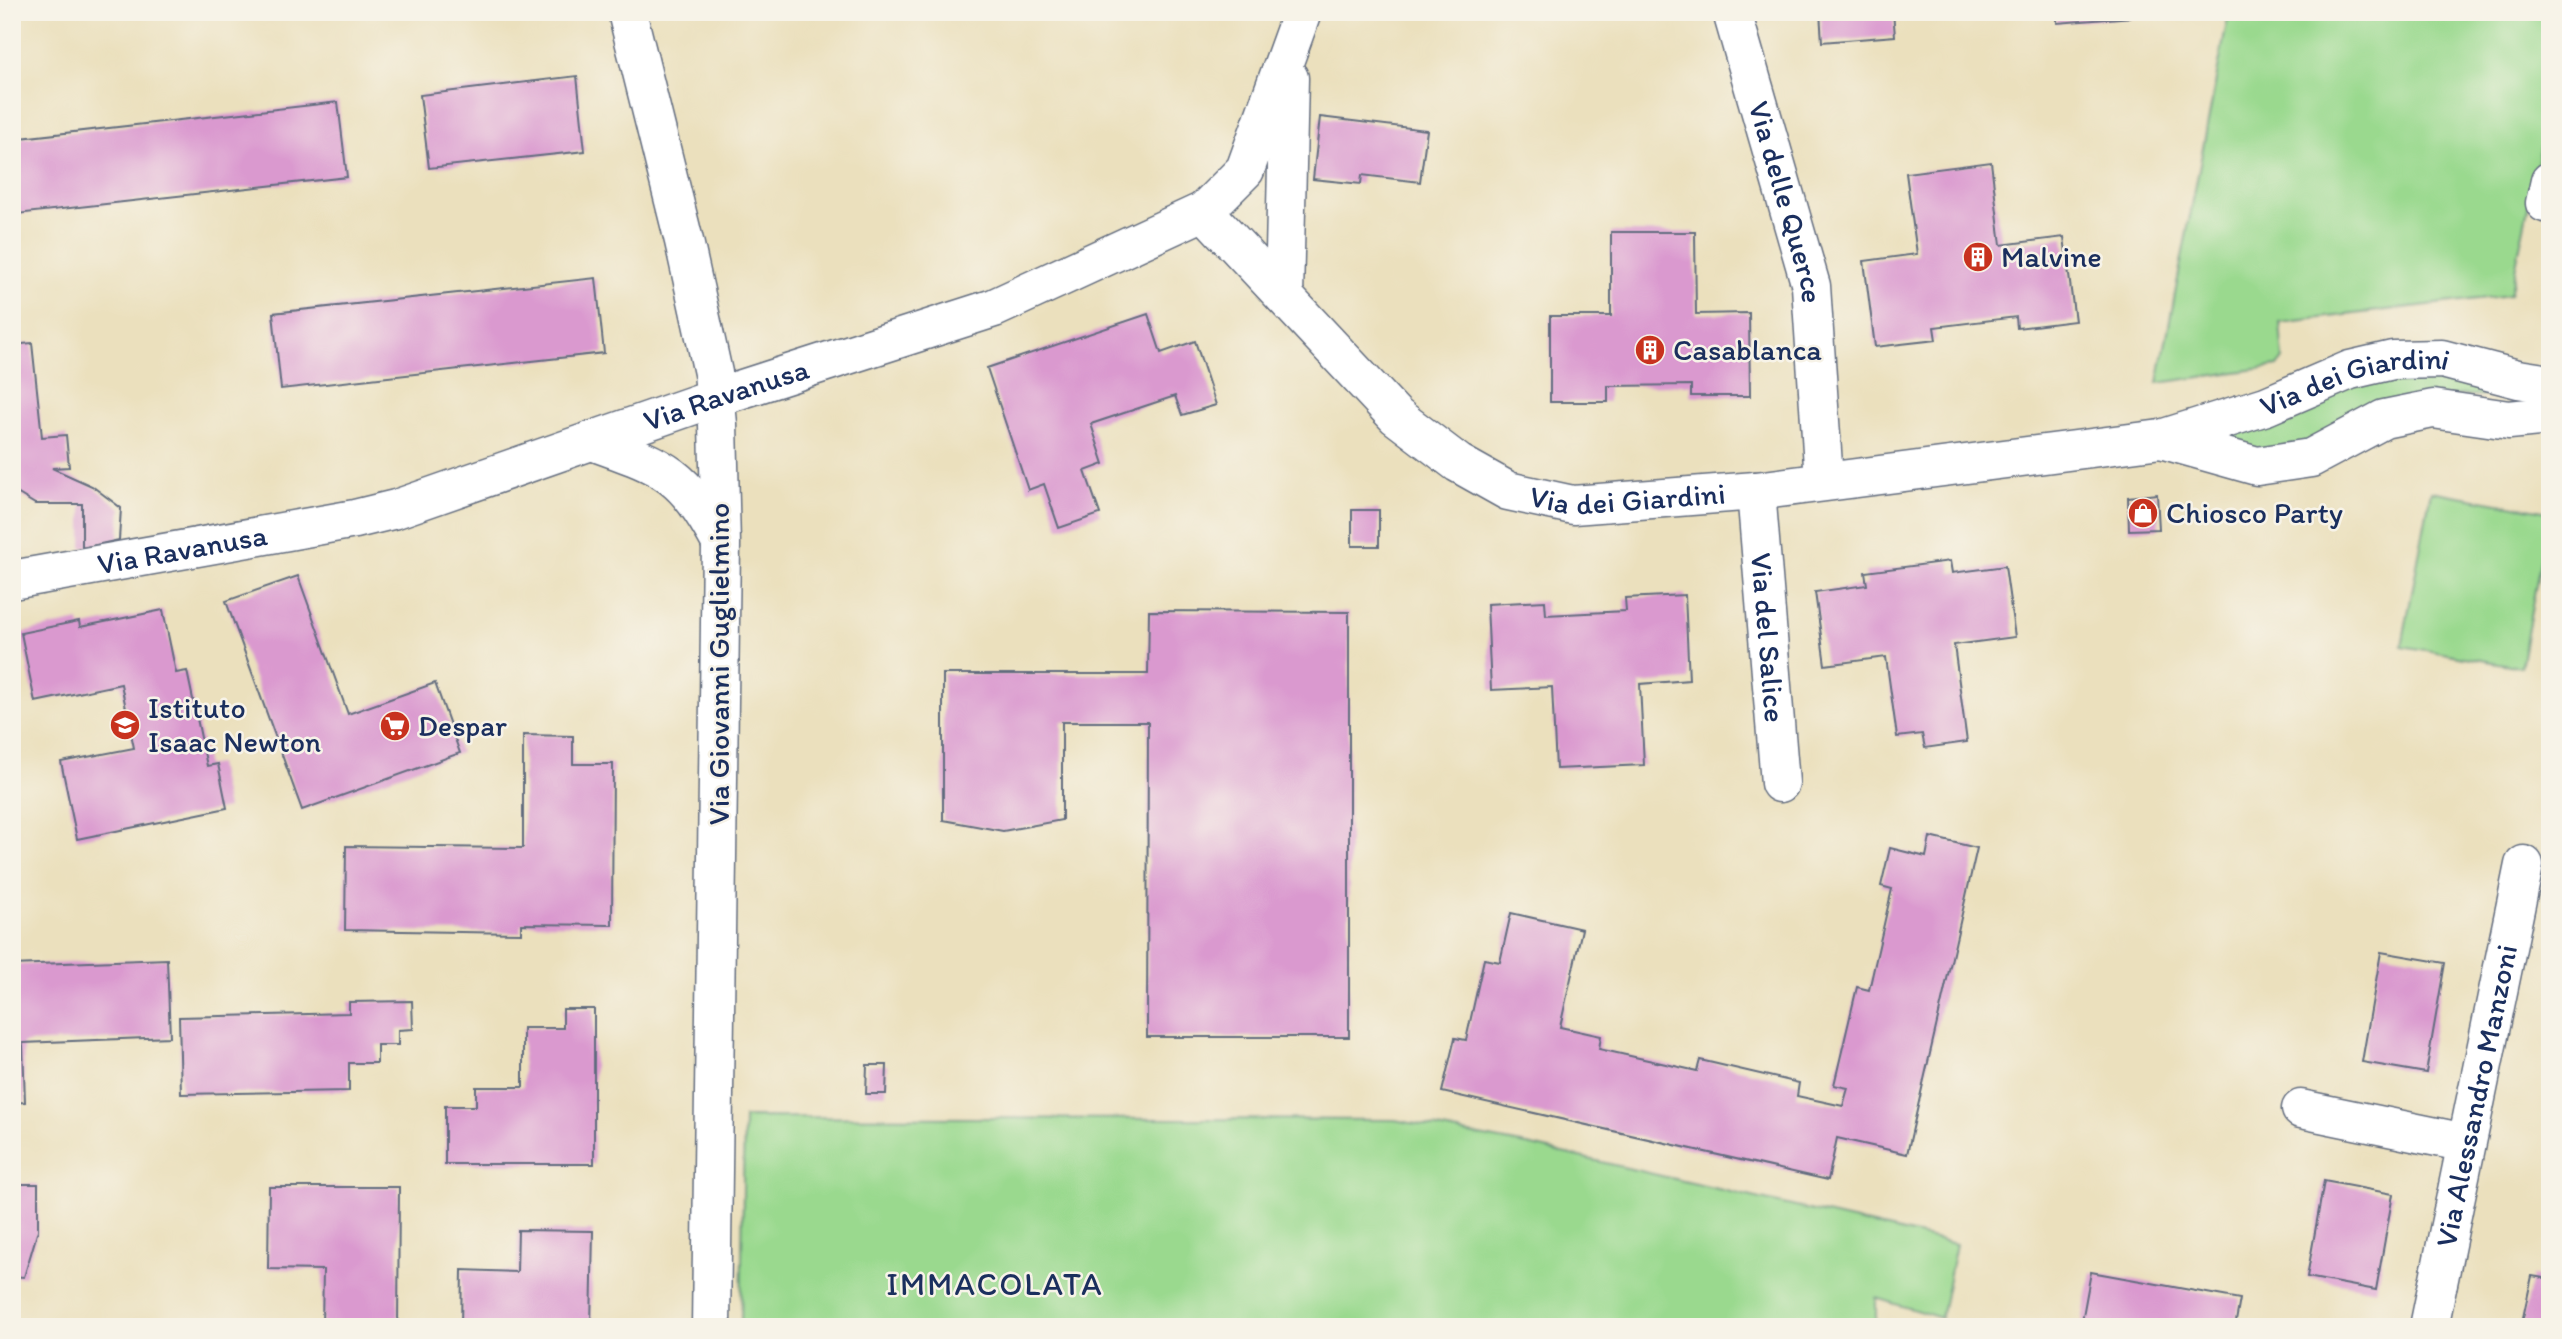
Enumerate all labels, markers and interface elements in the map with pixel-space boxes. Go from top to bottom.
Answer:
street label: Via delle Querce [1741,97,1831,304]
place label: Malvine [2001,238,2102,275]
building icon: Malvine [1961,240,1995,274]
place label: Casablanca [1673,331,1822,368]
building icon: Casablanca [1633,333,1667,367]
street label: Via dei Giardini [2254,340,2454,424]
street label: Via Ravanusa [638,350,814,439]
street label: Via dei Giardini [1526,474,1727,523]
place label: Chiosco Party [2166,494,2343,531]
shop icon: Chiosco Party [2126,496,2160,530]
street label: Via Giovanni Guglielmino [700,503,737,825]
street label: Via Ravanusa [94,516,271,582]
street label: Via del Salice [1743,551,1794,724]
place label: Istituto Isaac Newton [148,689,321,760]
place label: Despar [418,707,507,744]
school or university icon: Istituto Isaac Newton [108,708,142,742]
supermarket icon: Despar [378,709,412,743]
street label: Via Alessandro Manzoni [2427,941,2525,1250]
district label: IMMACOLATA [886,1265,1104,1303]

